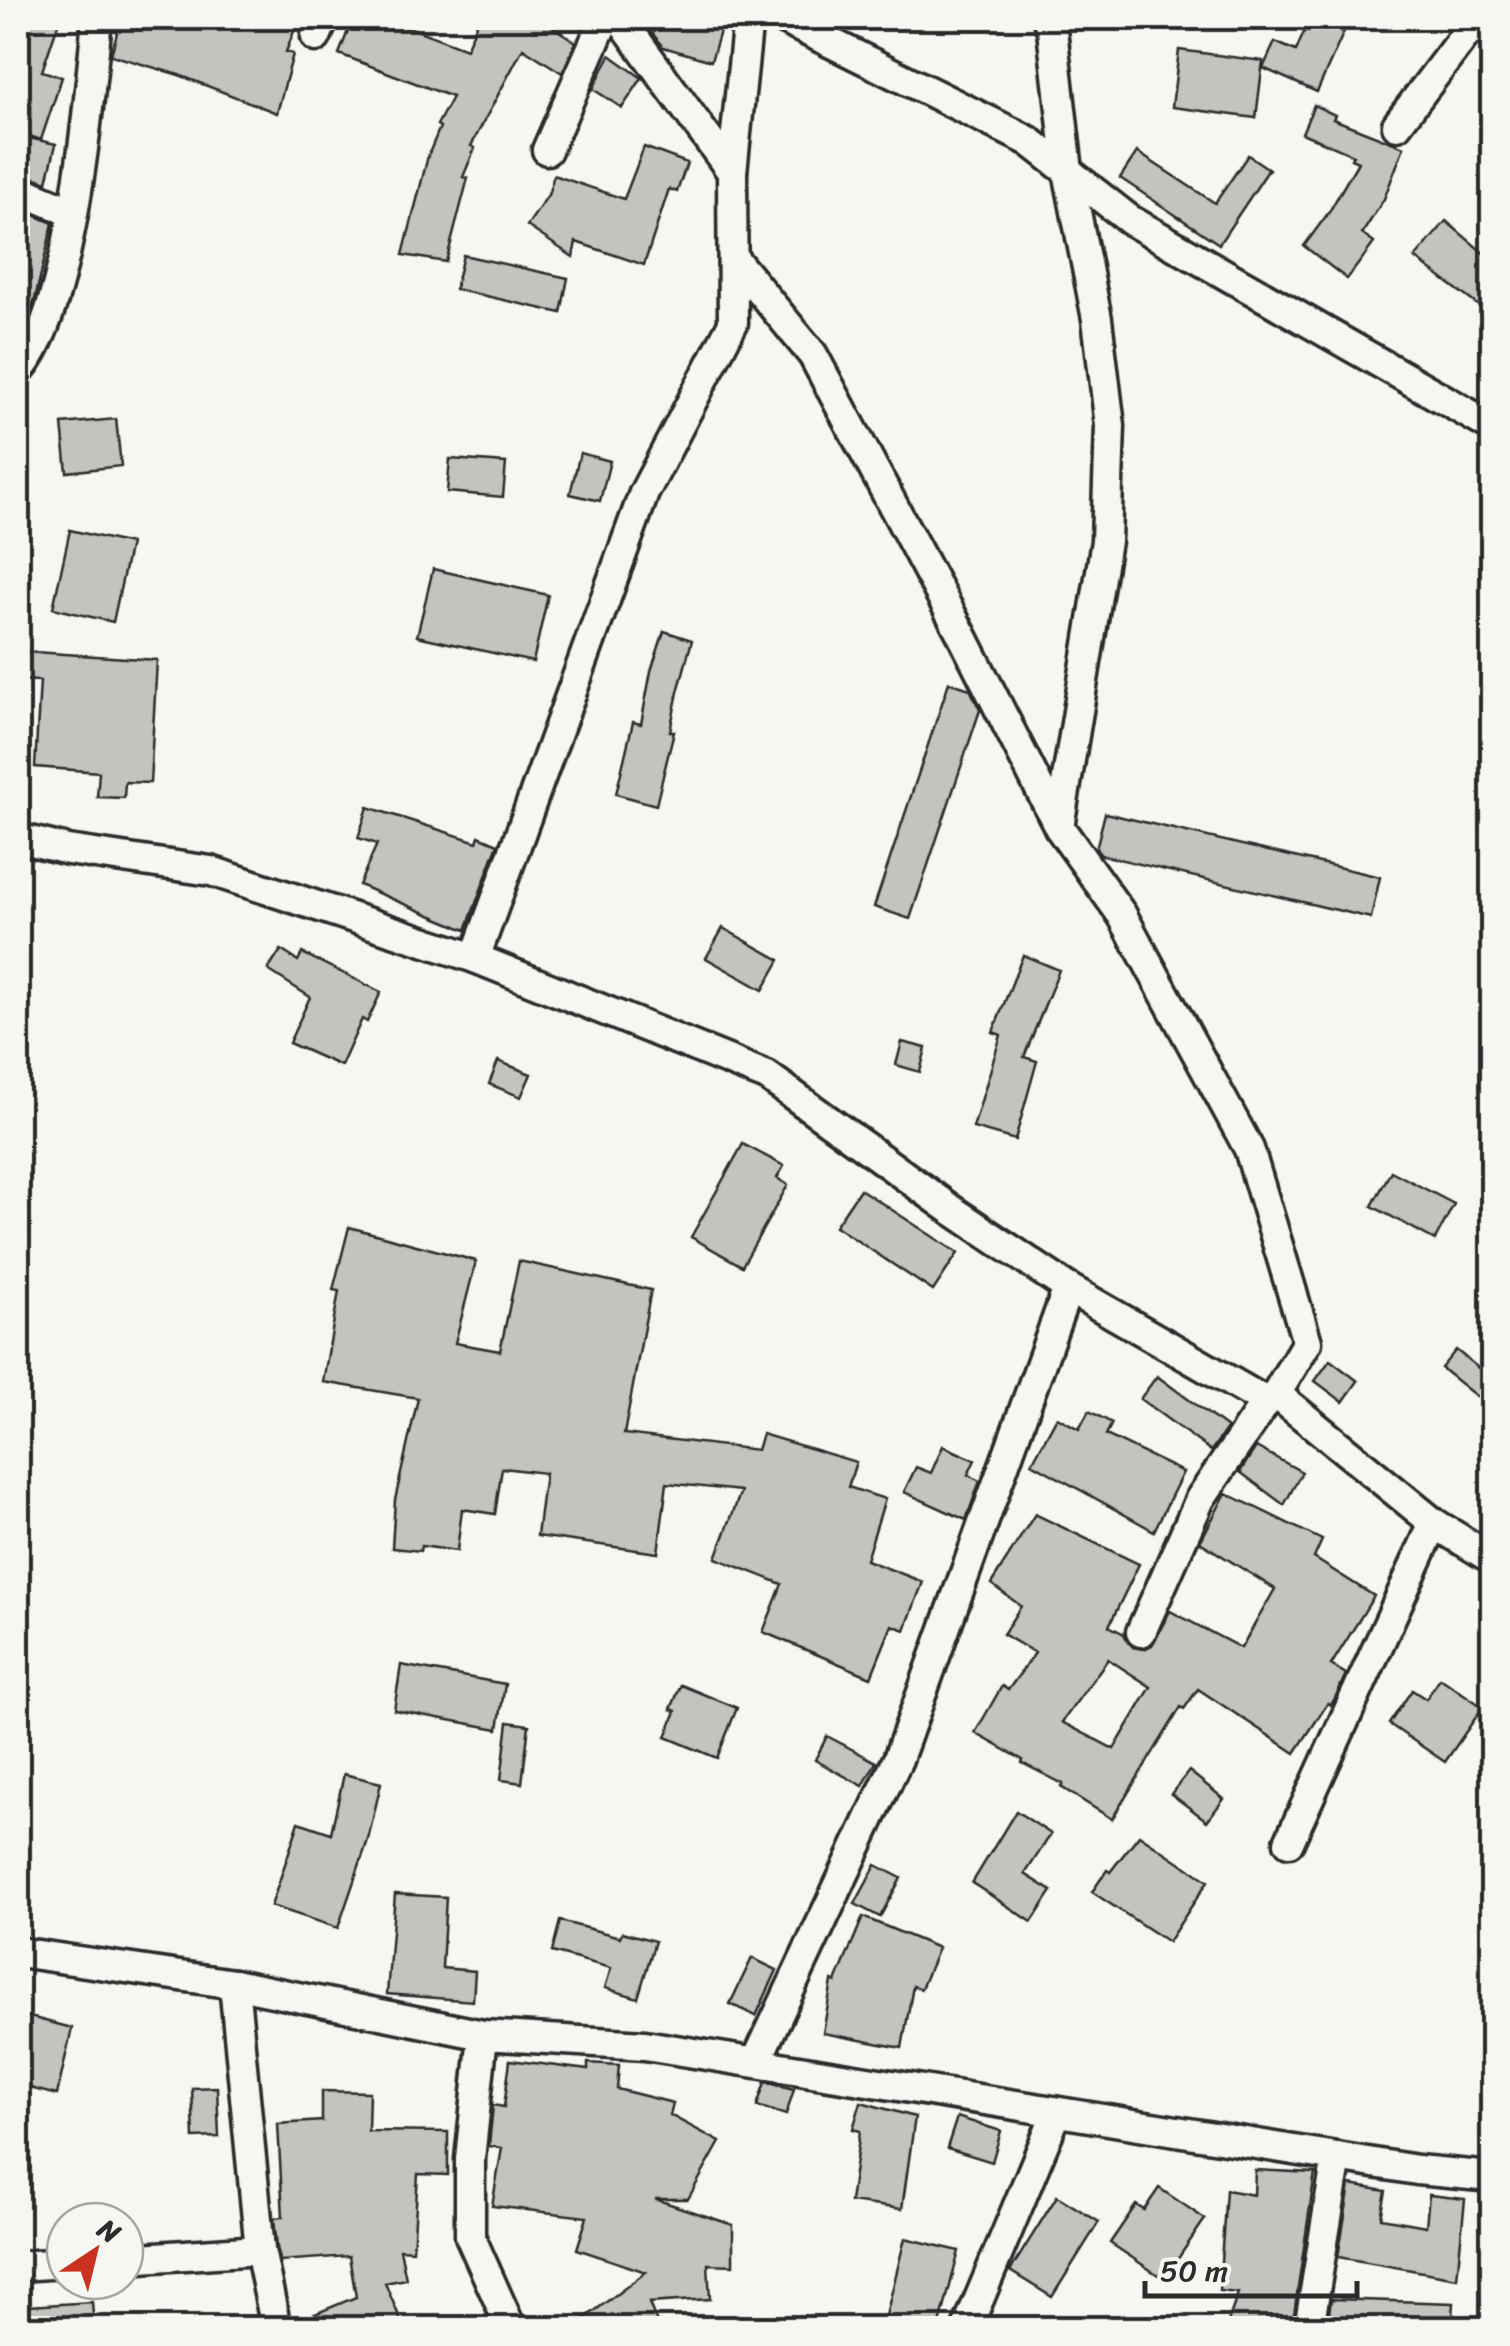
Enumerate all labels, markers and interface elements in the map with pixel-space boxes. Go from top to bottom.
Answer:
north arrow [45,2201,145,2301]
text: N [86,2205,132,2257]
scale bar [1145,2236,1358,2298]
text: 50 m [1160,2244,1228,2298]

